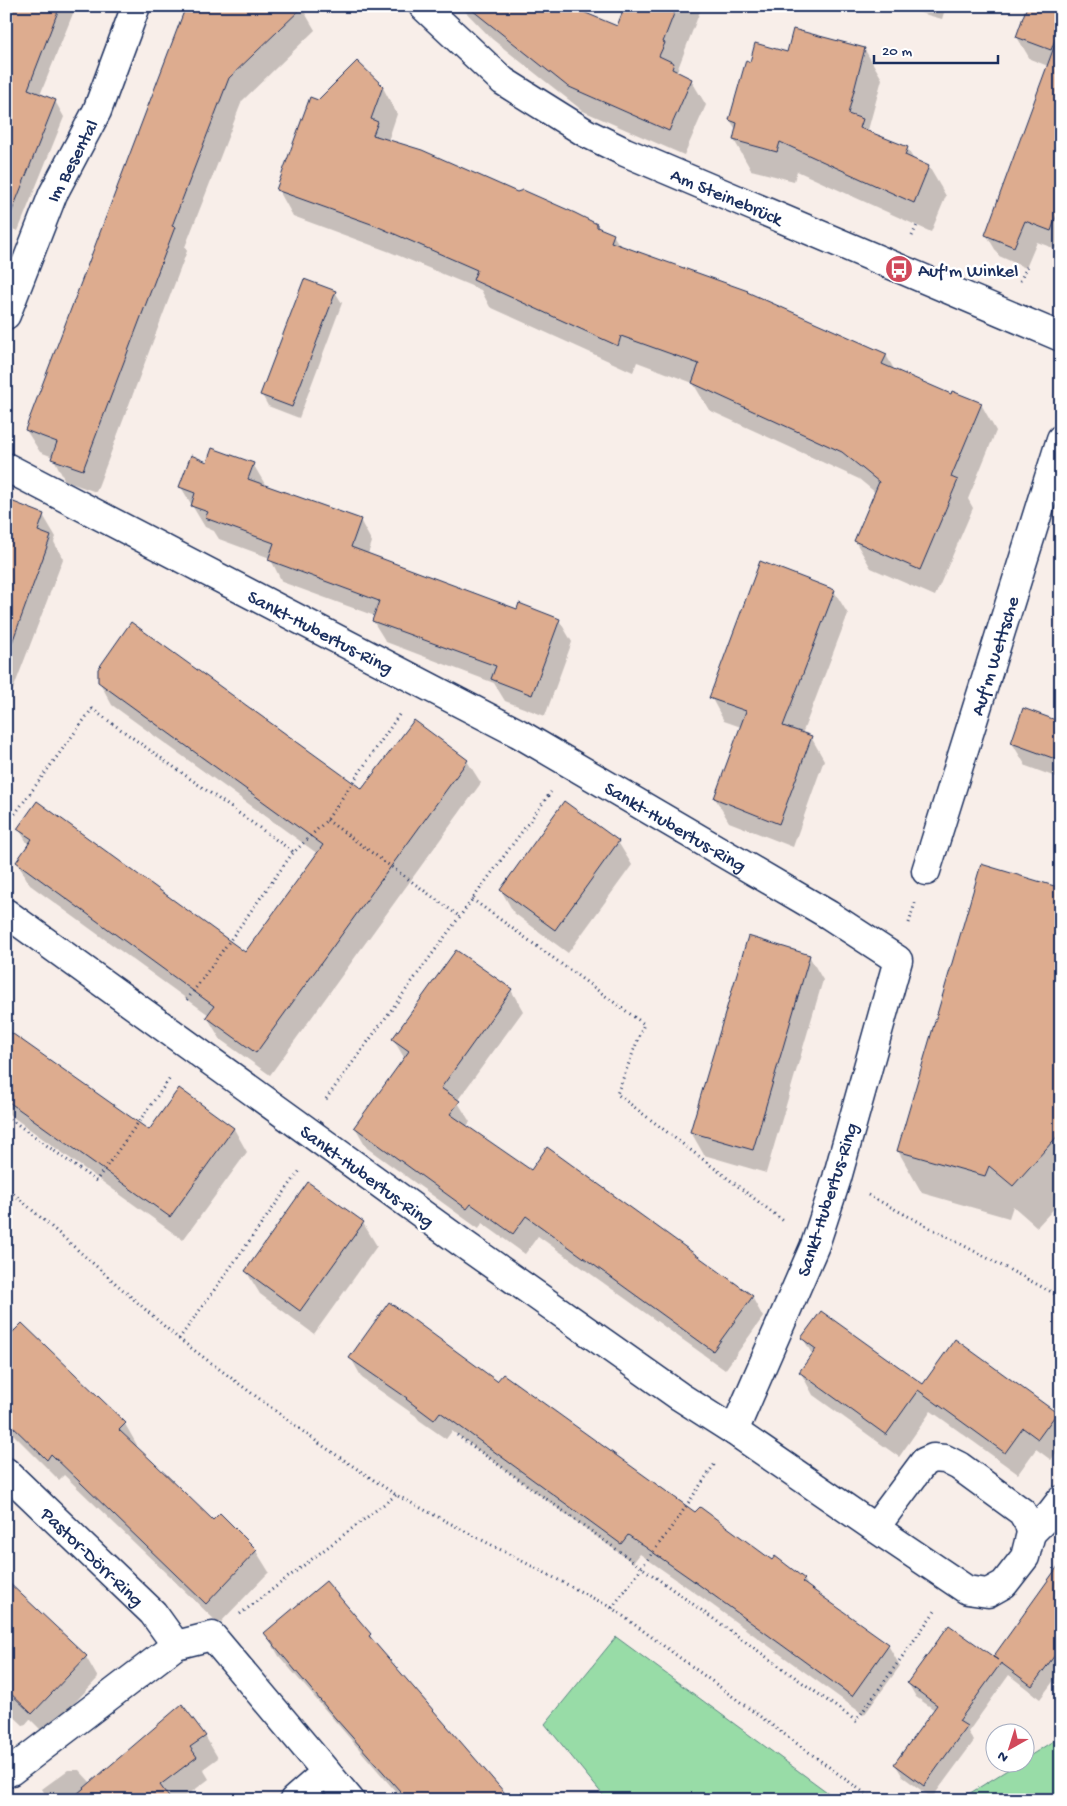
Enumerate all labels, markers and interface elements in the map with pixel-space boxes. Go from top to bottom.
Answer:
scale bar [874,32,998,64]
text: 20 m [882,43,912,61]
street label: Im Besental [43,117,105,206]
street label: Am Steinebrück [666,165,787,233]
bus stop icon: Auf'm Winkel [884,254,914,284]
place label: Auf'm Winkel [918,261,1019,284]
street label: Sankt-Hubertus-Ring [243,587,396,681]
street label: Auf'm Wettsche [967,594,1026,719]
street label: Sankt-Hubertus-Ring [599,778,749,879]
street label: Sankt-Hubertus-Ring [794,1120,865,1280]
street label: Sankt-Hubertus-Ring [294,1121,438,1234]
street label: Pastor-Dörr-Ring [34,1503,147,1613]
north arrow [984,1724,1034,1774]
text: N [994,1747,1012,1766]

